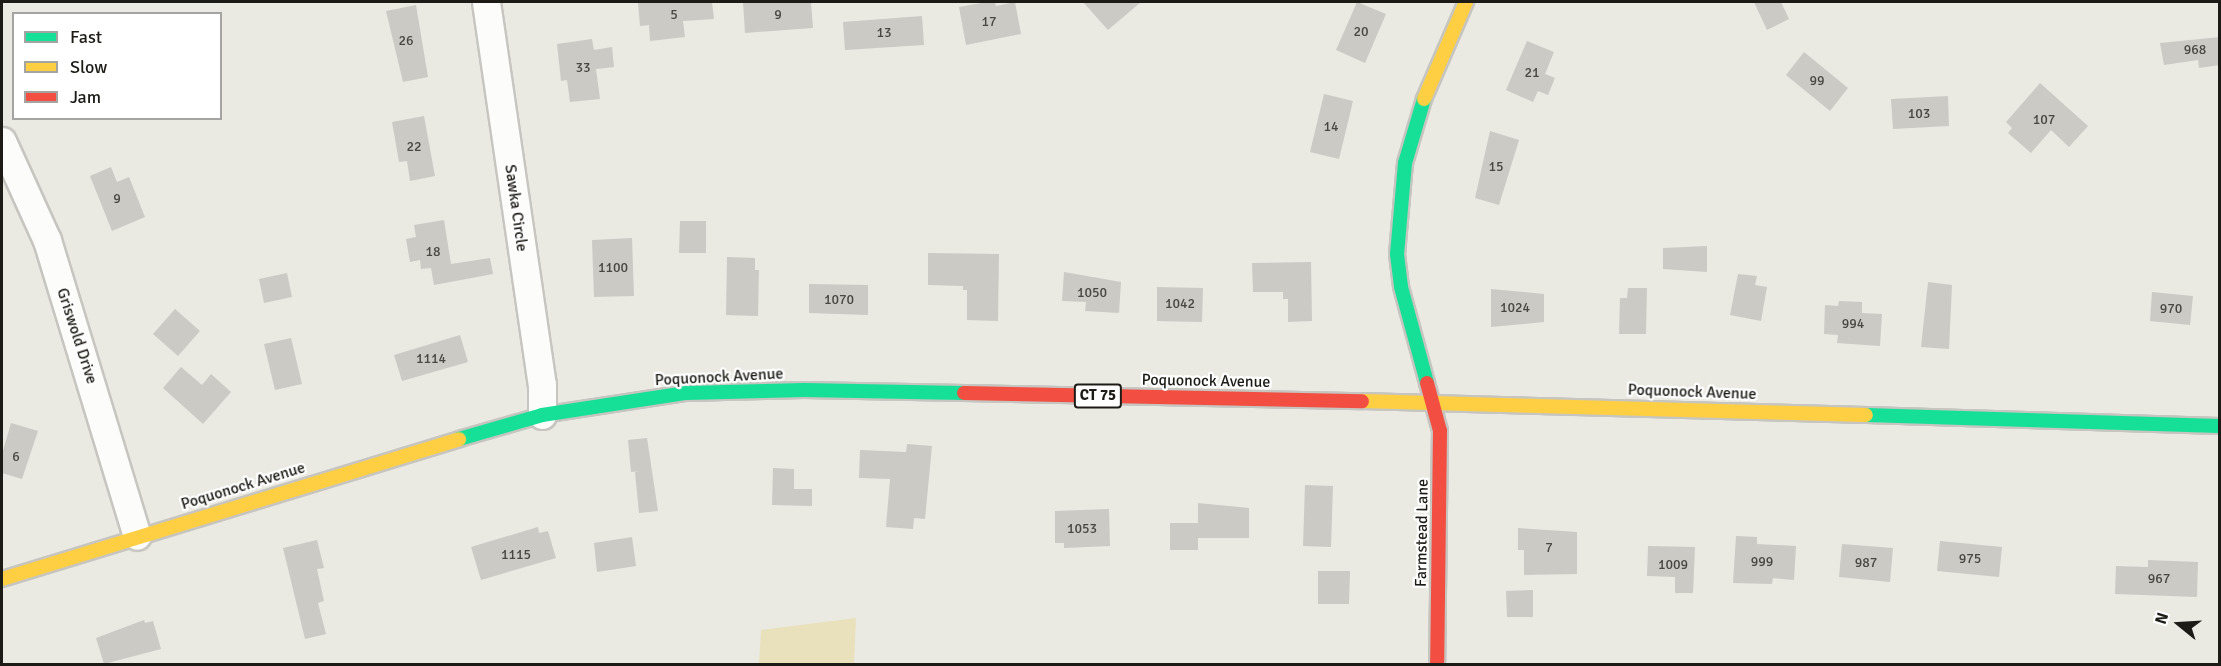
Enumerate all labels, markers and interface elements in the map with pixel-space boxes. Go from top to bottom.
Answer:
house number: 5 [670,7,678,23]
house number: 9 [774,7,782,23]
legend [12,12,222,120]
house number: 17 [981,14,997,30]
house number: 20 [1353,24,1369,40]
house number: 13 [876,25,892,41]
text: Fast [70,26,102,48]
house number: 26 [398,33,414,49]
house number: 968 [2184,42,2206,58]
text: Slow [70,56,107,78]
house number: 33 [575,60,591,76]
house number: 21 [1524,65,1540,81]
house number: 99 [1809,73,1825,89]
text: Jam [70,86,101,108]
house number: 103 [1908,106,1930,122]
house number: 107 [2033,112,2055,128]
house number: 14 [1323,119,1339,135]
house number: 22 [406,139,422,155]
house number: 15 [1488,159,1504,175]
street label: Sawka Circle [500,163,532,253]
house number: 9 [113,191,121,207]
house number: 18 [425,244,441,260]
house number: 1100 [598,260,628,276]
house number: 1050 [1077,285,1107,301]
street label: Griswold Drive [52,286,102,386]
house number: 1070 [824,292,854,308]
house number: 1042 [1165,296,1195,312]
house number: 1024 [1500,300,1530,316]
house number: 970 [2160,301,2182,317]
house number: 994 [1842,316,1864,332]
house number: 1114 [416,351,446,367]
street label: Poquonock Avenue [654,364,784,390]
street label: Poquonock Avenue [1142,370,1270,392]
street label: Poquonock Avenue [1627,380,1757,404]
road number: CT 75 [1072,384,1124,408]
house number: 6 [12,449,20,465]
street label: Poquonock Avenue [179,458,307,514]
street label: Farmstead Lane [1411,479,1433,587]
house number: 1053 [1067,521,1097,537]
house number: 7 [1545,540,1553,556]
house number: 1115 [501,547,531,563]
house number: 975 [1959,551,1981,567]
house number: 999 [1751,554,1773,570]
house number: 987 [1855,555,1877,571]
house number: 1009 [1658,557,1688,573]
house number: 967 [2148,571,2170,587]
north arrow [2149,594,2209,654]
text: N [2151,610,2173,627]

